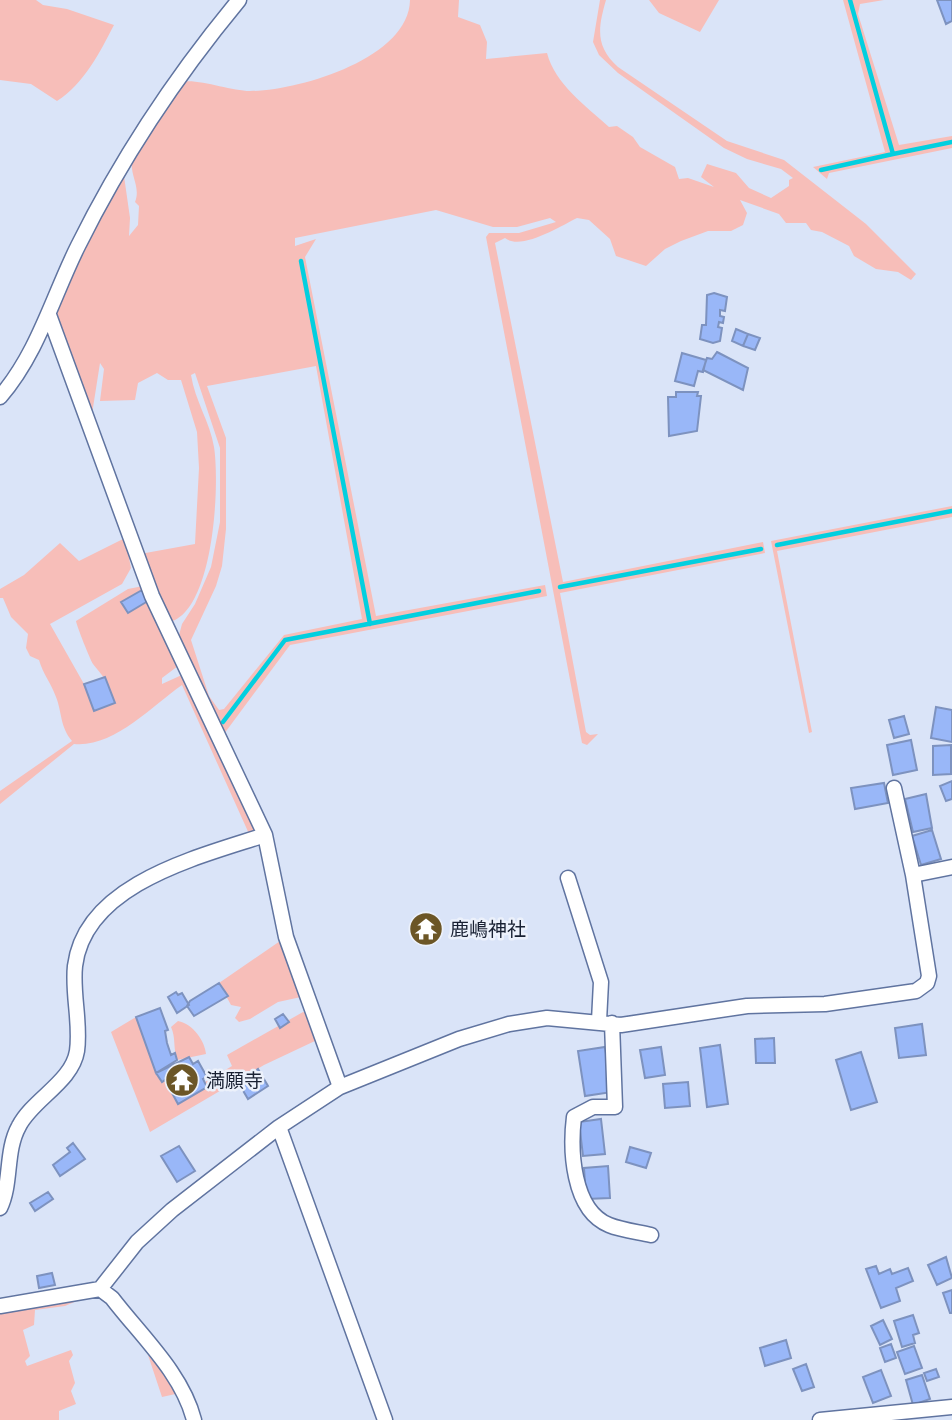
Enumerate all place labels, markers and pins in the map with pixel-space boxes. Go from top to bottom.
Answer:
temple icon: 鹿嶋神社 [407,910,445,948]
place label: 鹿嶋神社 [450,919,526,940]
temple icon: 満願寺 [163,1061,201,1099]
place label: 満願寺 [206,1070,263,1091]

